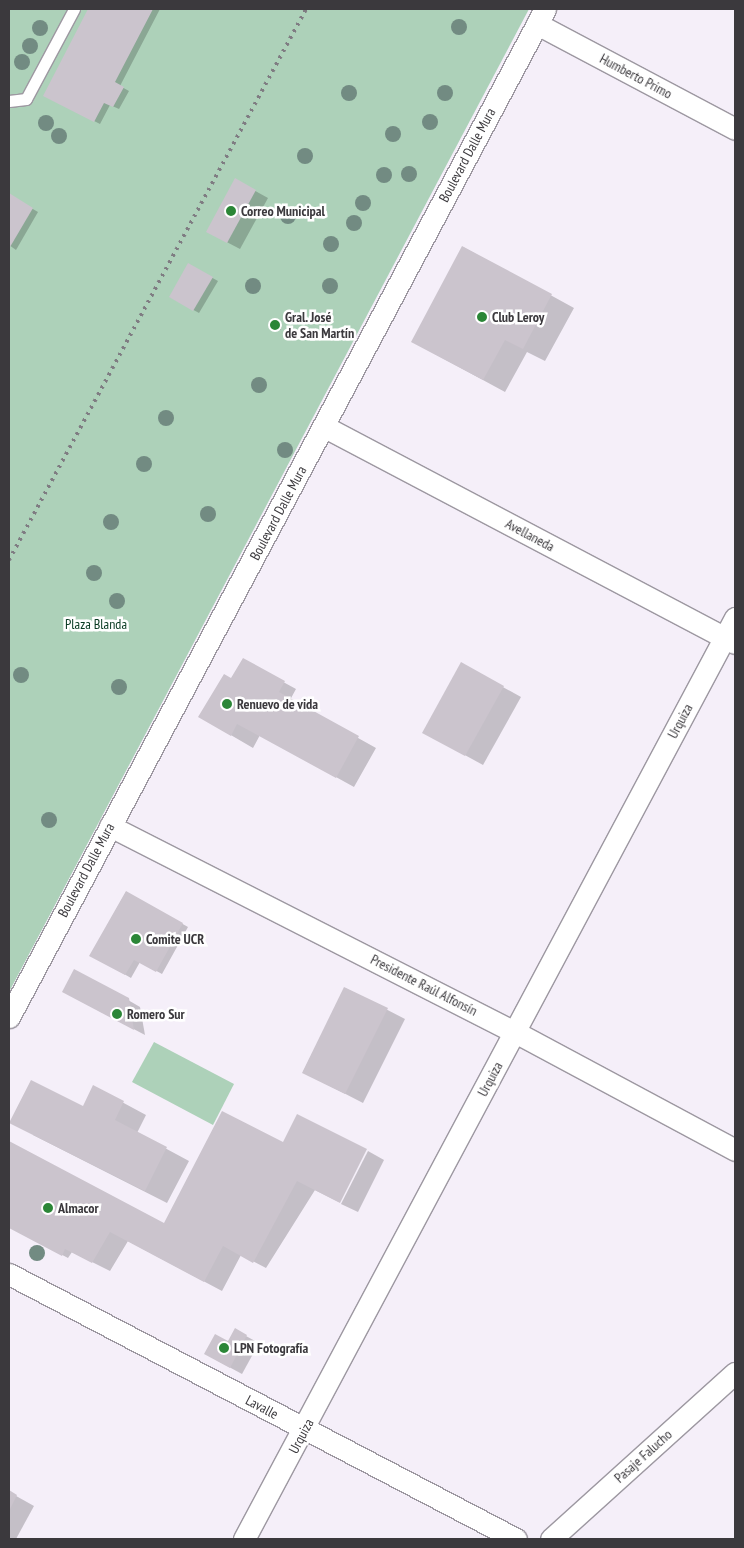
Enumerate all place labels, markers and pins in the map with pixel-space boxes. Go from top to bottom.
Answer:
place label: Correo Municipal [241,203,325,219]
marker: Correo Municipal [225,205,237,217]
place label: Gral. José de San Martín [285,309,354,342]
place label: Club Leroy [492,309,544,325]
marker: Club Leroy [476,311,488,323]
marker: Gral. José de San Martín [269,319,281,331]
place label: Renuevo de vida [237,696,318,712]
marker: Renuevo de vida [221,698,233,710]
place label: Comite UCR [146,931,204,947]
marker: Comite UCR [130,933,142,945]
place label: Romero Sur [127,1006,185,1022]
marker: Romero Sur [111,1008,123,1020]
place label: Almacor [58,1200,99,1216]
marker: Almacor [42,1202,54,1214]
place label: LPN Fotografía [234,1340,308,1356]
marker: LPN Fotografía [218,1342,230,1354]

